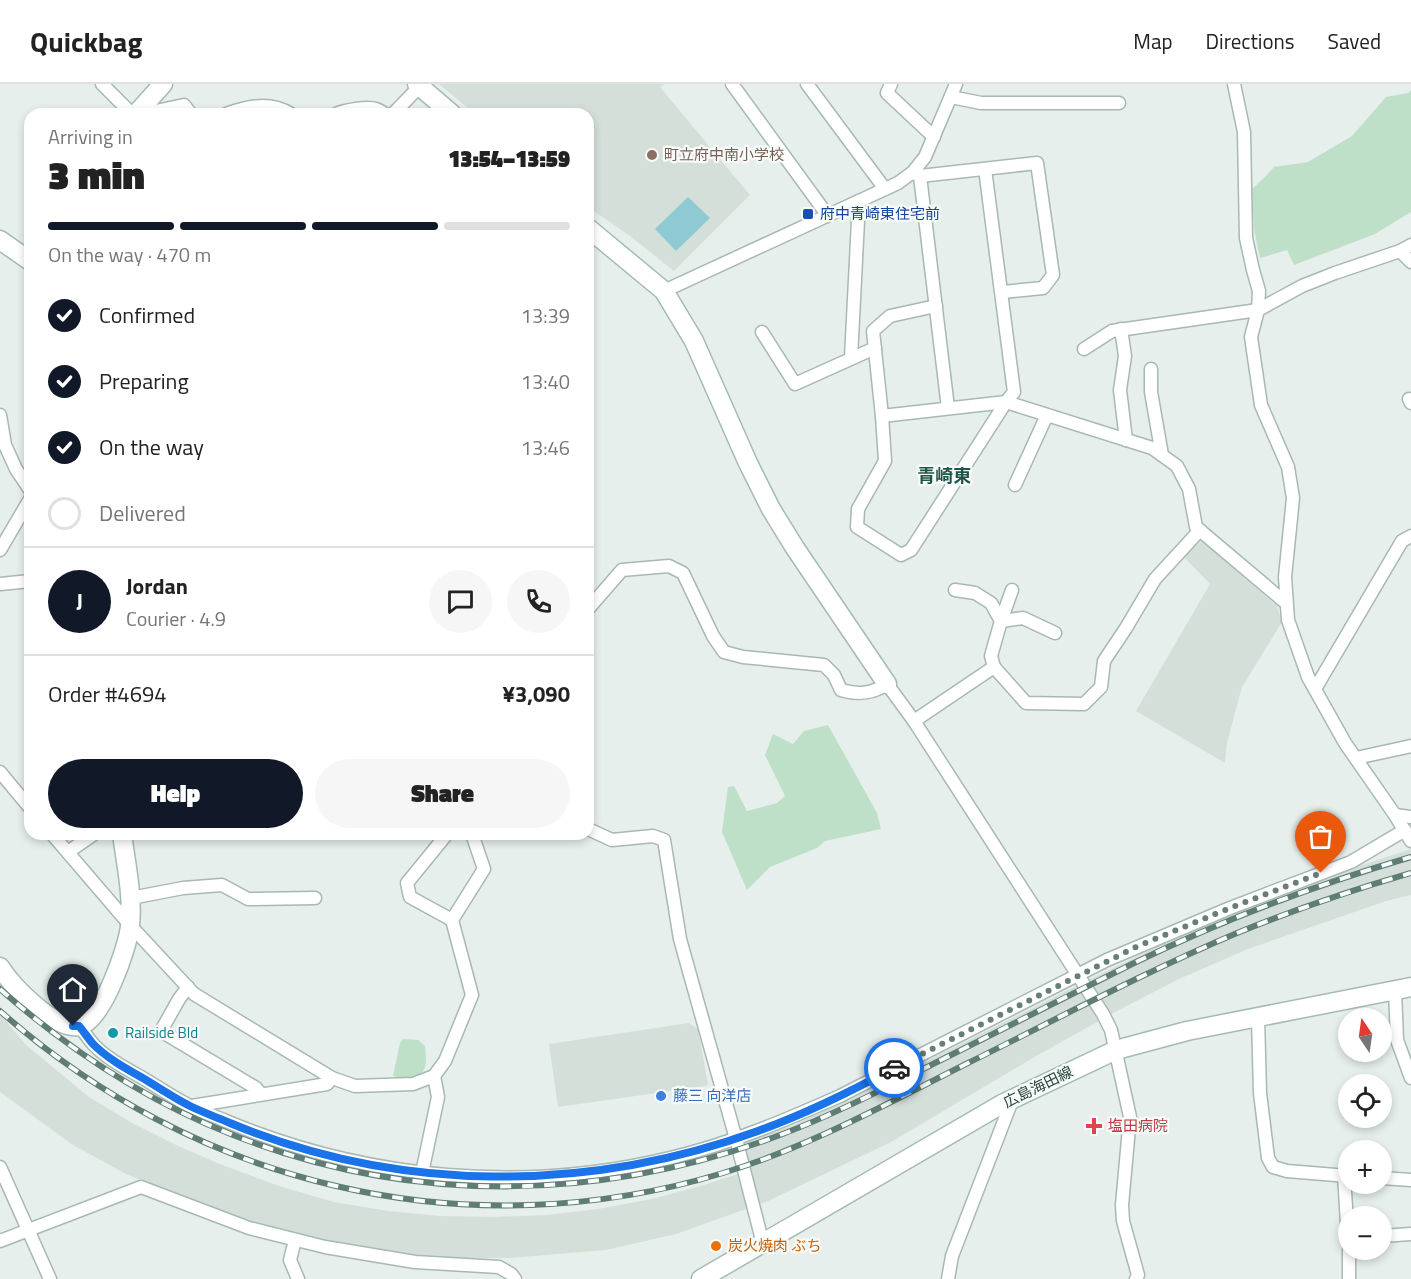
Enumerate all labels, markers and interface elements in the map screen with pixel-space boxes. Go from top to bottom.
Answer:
text: Quickbag [30,20,142,63]
text: Map [1133,25,1173,57]
text: Directions [1206,25,1295,57]
text: Saved [1328,25,1381,57]
text: Arriving in [48,121,133,152]
text: 13:54–13:59 [448,142,570,176]
place label: 町立府中南小学校 [664,143,784,166]
text: 3 min [48,145,145,204]
marker: 町立府中南小学校 [645,148,659,162]
place label: 府中青崎東住宅前 [820,202,940,225]
marker: 府中青崎東住宅前 [801,207,815,221]
text: On the way · 470 m [48,239,211,270]
text: Confirmed [99,298,195,332]
icon: check [48,299,81,332]
text: 13:39 [521,300,570,331]
text: Preparing [99,364,189,398]
icon: check [48,365,81,398]
text: 13:40 [521,366,570,397]
text: On the way [99,430,204,464]
icon: check [48,431,81,464]
text: 13:46 [521,432,570,463]
district label: 青崎東 [917,462,971,489]
text: Delivered [99,496,186,530]
text: Jordan [126,569,188,603]
button: chat [429,570,492,633]
button: phone [507,570,570,633]
text: J [76,584,83,618]
text: Courier · 4.9 [126,603,226,634]
text: Order #4694 [48,677,167,711]
text: ¥3,090 [503,677,570,711]
button: Help [48,759,303,828]
button: Share [315,759,570,828]
pin [1295,811,1346,873]
icon: bag [1304,820,1337,853]
pin [47,964,98,1026]
icon: home [56,973,89,1006]
north arrow [1338,1008,1392,1062]
map controls [1338,1008,1392,1260]
place label: Railside Bld [125,1021,198,1044]
marker: Railside Bld [106,1026,120,1040]
courier [864,1038,924,1098]
icon: car [878,1052,911,1085]
street label: 広島海田線 [999,1060,1077,1113]
button: locate [1338,1074,1392,1128]
place label: 藤三 向洋店 [673,1084,751,1107]
marker: 藤三 向洋店 [654,1089,668,1103]
place label: 塩田病院 [1108,1114,1168,1137]
marker: 塩田病院 [1085,1117,1103,1135]
button: + [1338,1140,1392,1194]
button: − [1338,1206,1392,1260]
place label: 炭火焼肉 ぶち [728,1234,821,1257]
marker: 炭火焼肉 ぶち [709,1239,723,1253]

